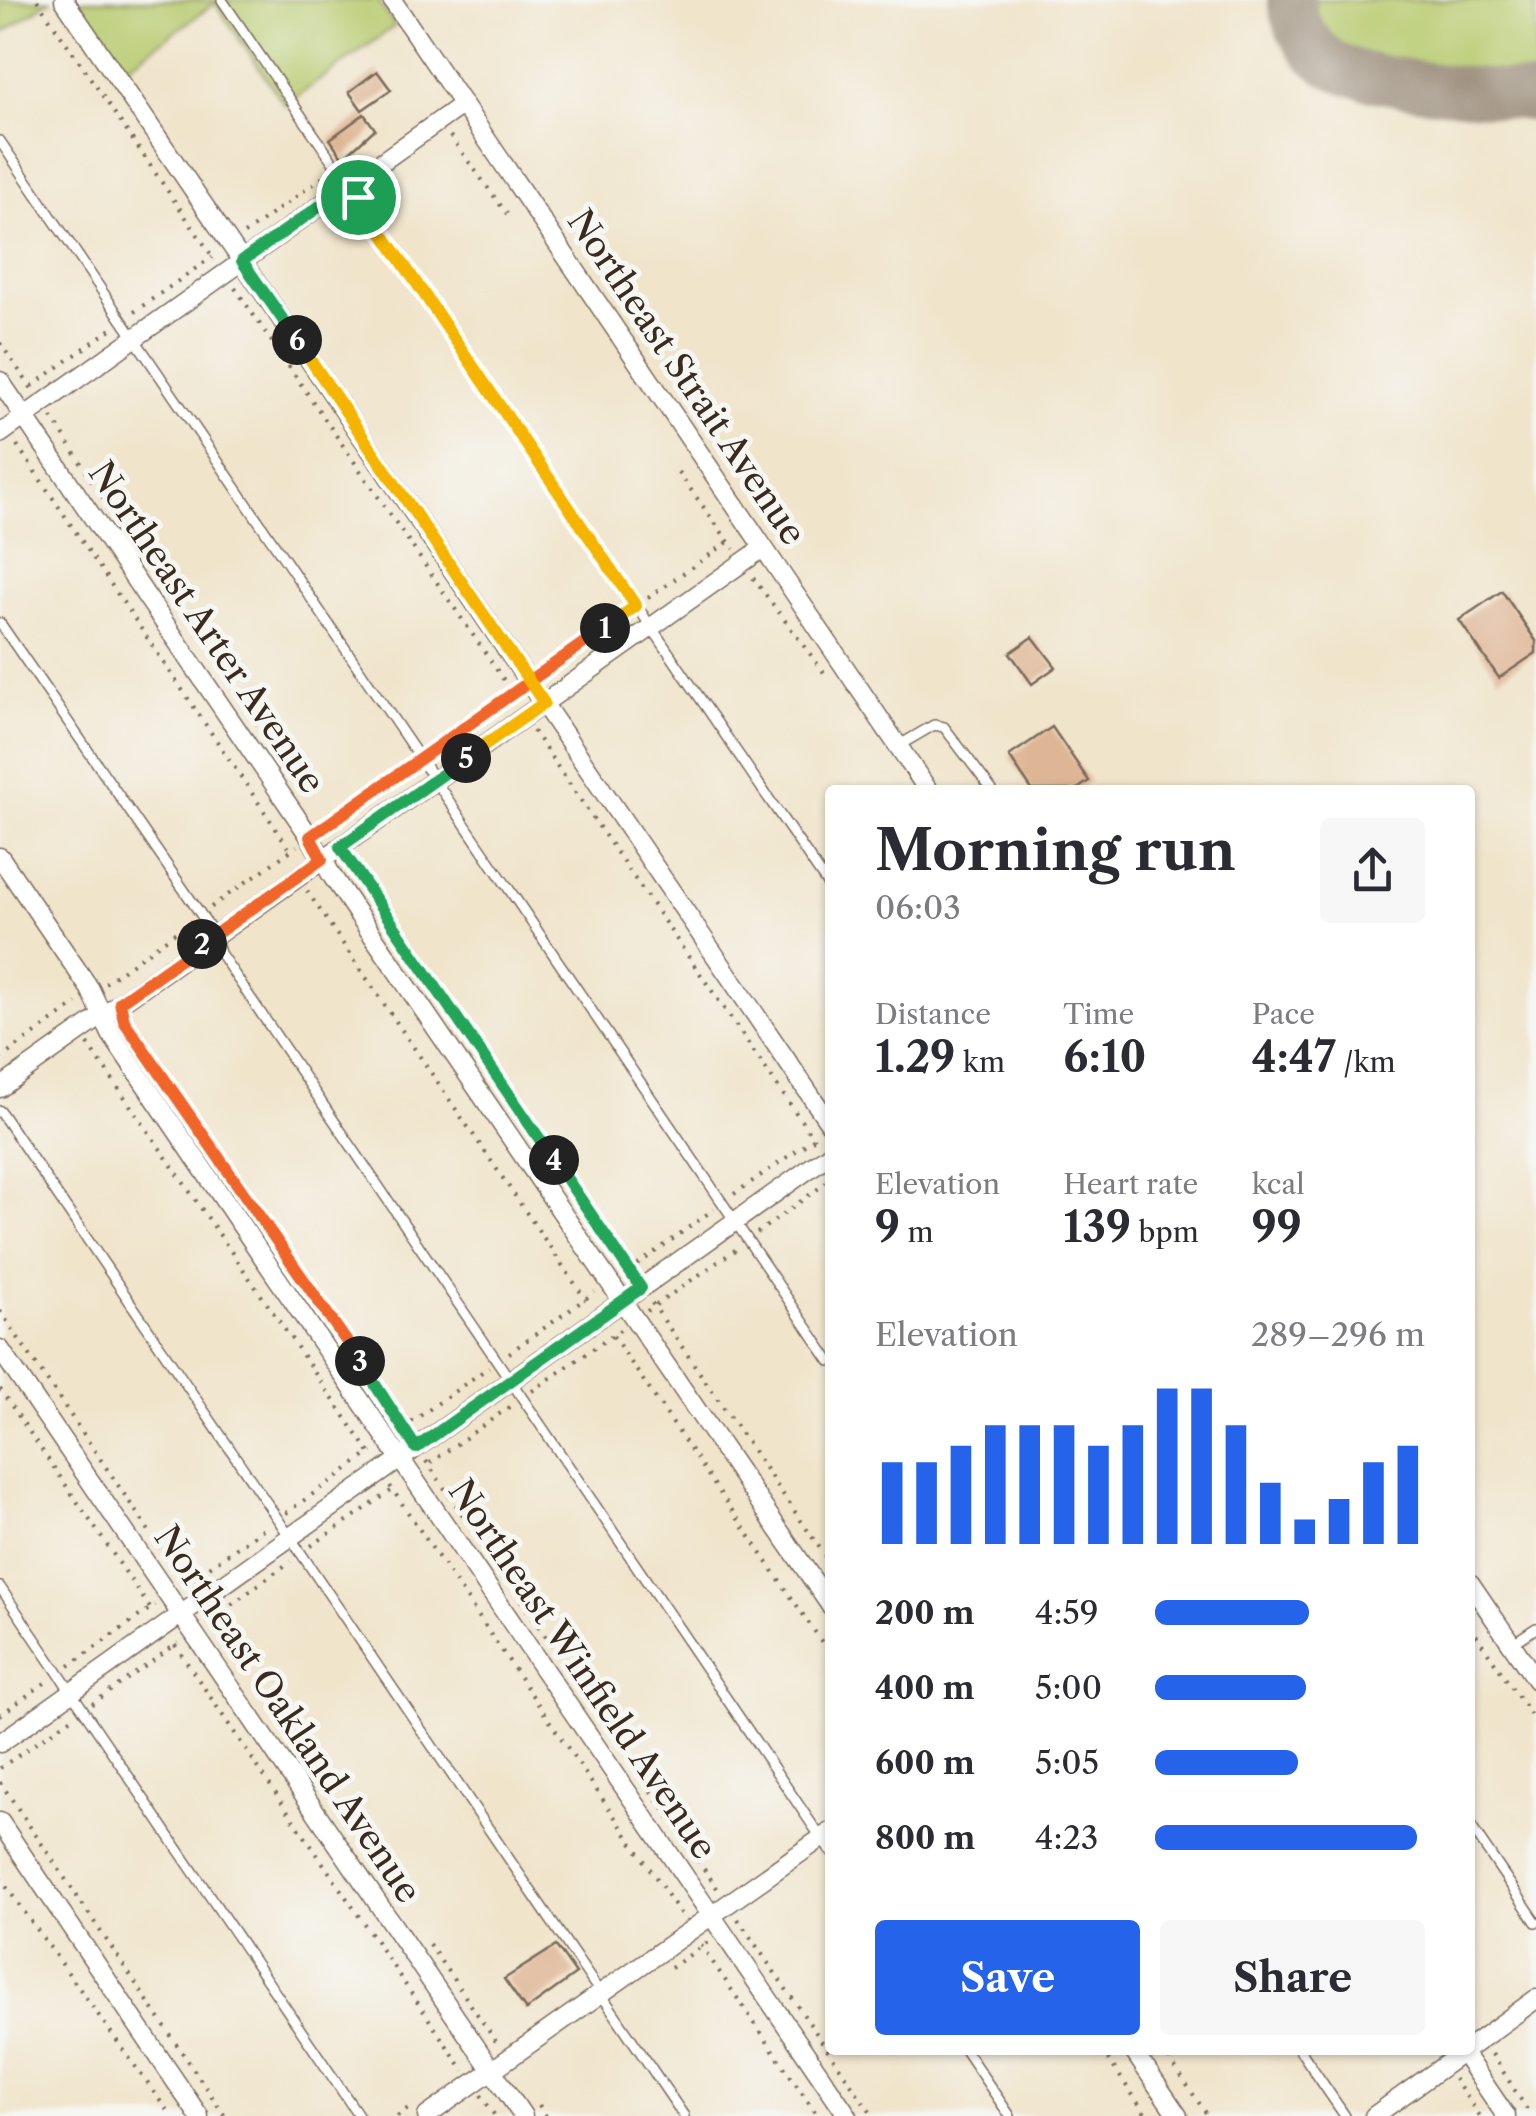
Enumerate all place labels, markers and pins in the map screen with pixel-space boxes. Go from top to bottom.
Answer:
pin [316,155,401,240]
pin: 6 [272,315,322,365]
pin: 1 [580,603,630,653]
pin: 5 [441,733,491,783]
pin: 2 [177,919,227,969]
pin: 4 [529,1135,579,1185]
pin: 3 [335,1336,385,1386]

